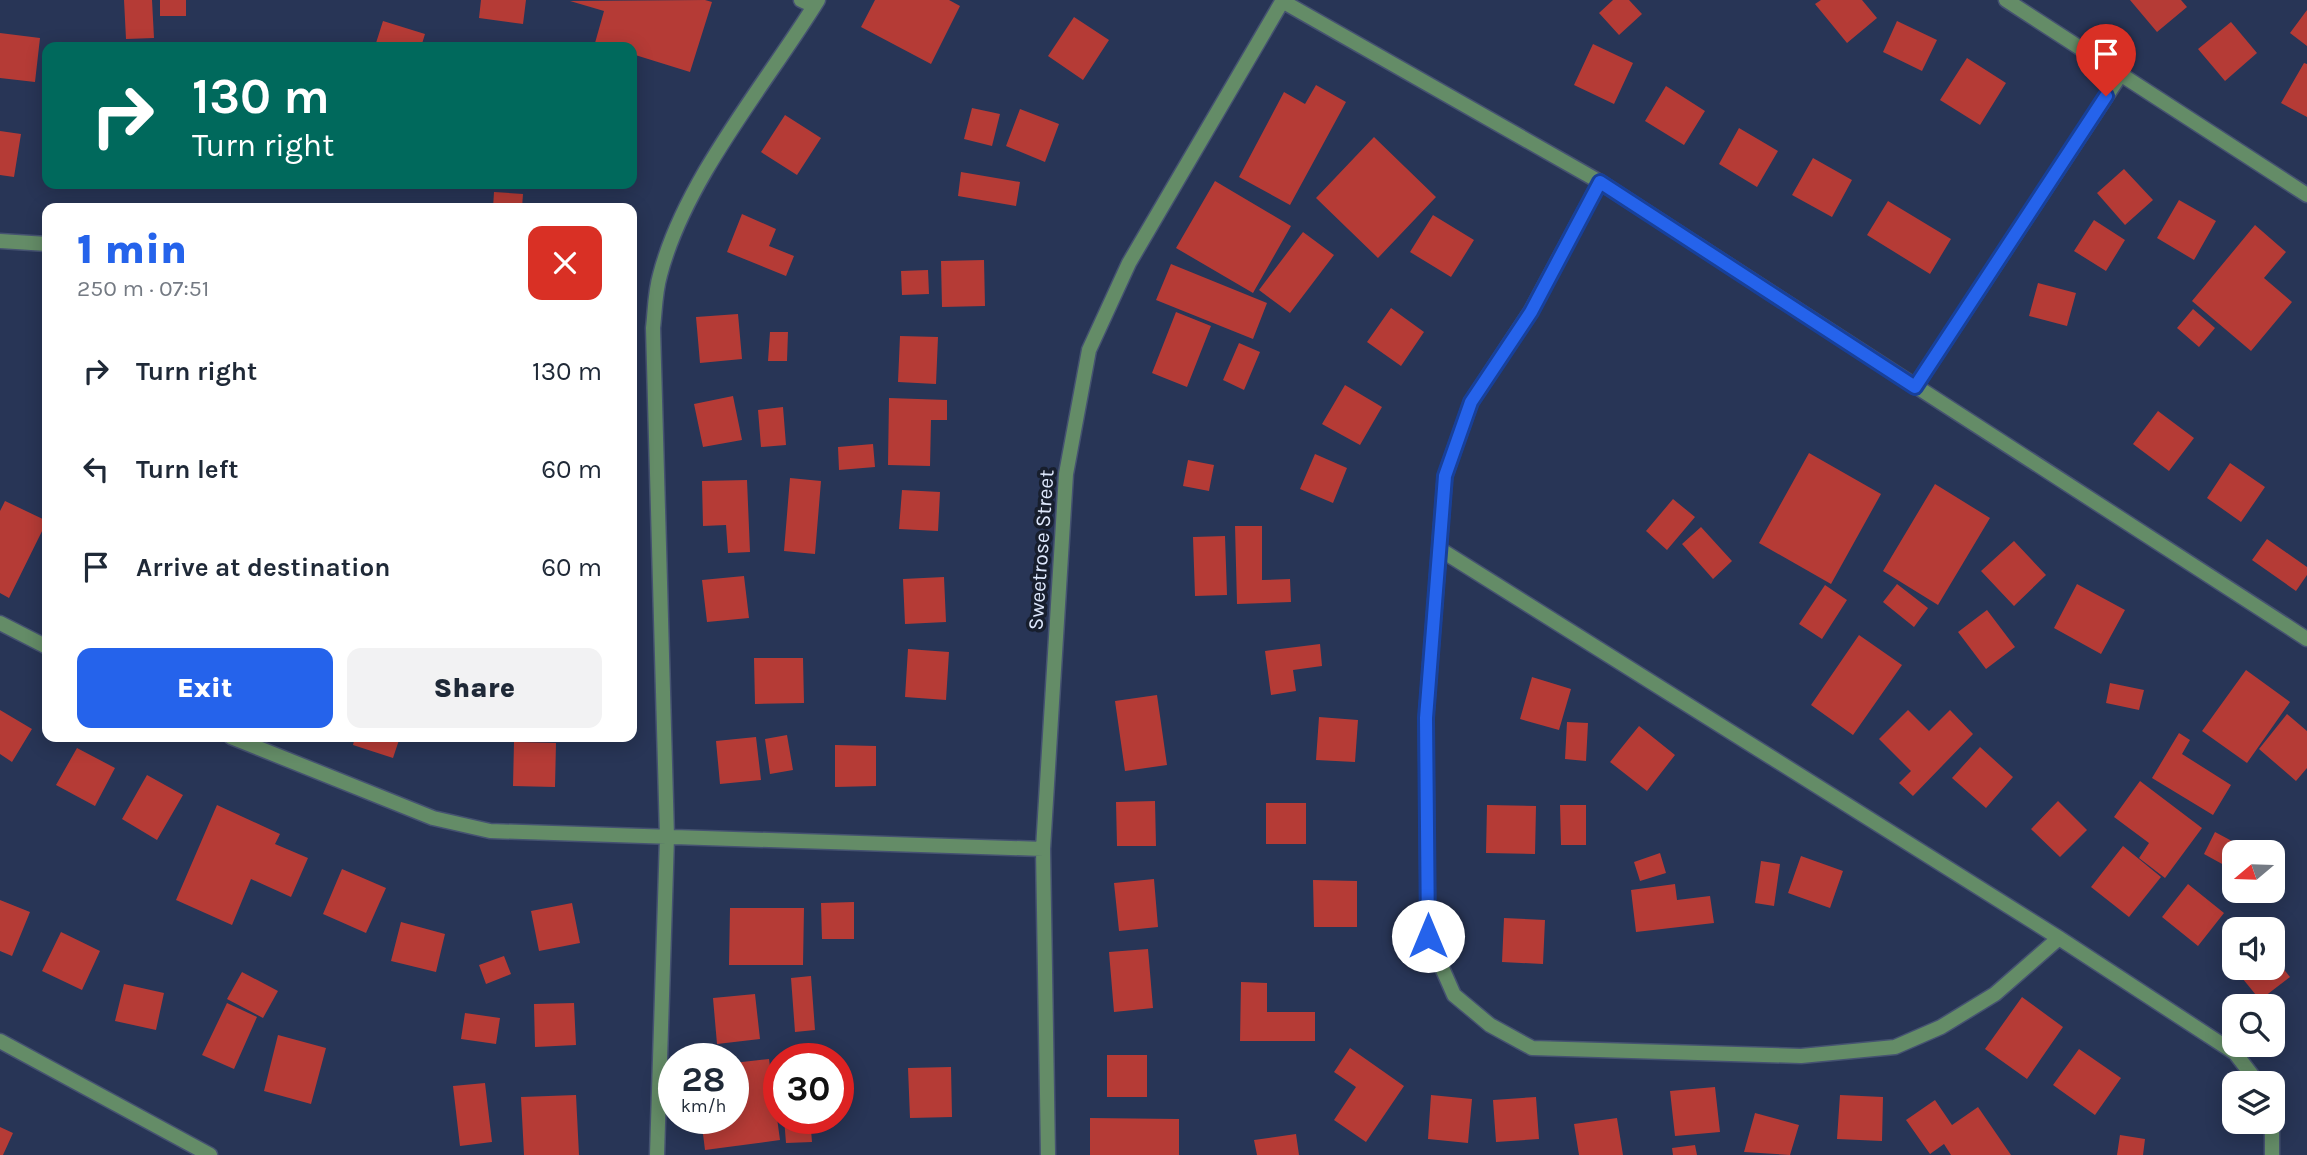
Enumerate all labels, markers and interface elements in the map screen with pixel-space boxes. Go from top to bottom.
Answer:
pin [2076,24,2136,96]
icon: arrive [2087,35,2125,73]
text: 130 m [192,68,330,125]
icon: right [77,70,168,161]
text: Turn right [192,127,334,164]
text: 1 min [77,224,187,274]
button: close [528,226,602,300]
text: 250 m · 07:51 [77,275,209,302]
icon: right [77,352,115,390]
text: Turn right [136,356,257,387]
text: 130 m [532,356,602,387]
icon: left [77,450,115,488]
text: Turn left [136,454,238,485]
text: 60 m [541,454,602,485]
street label: Sweetrose Street [1023,469,1059,631]
icon: arrive [77,548,115,586]
text: Arrive at destination [136,552,390,583]
text: 60 m [541,552,602,583]
button: Exit [77,648,333,728]
button: Share [347,648,602,728]
north arrow [2222,840,2286,903]
map controls [2222,840,2285,1134]
position arrow [1391,899,1465,973]
button: sound [2222,917,2285,980]
button: search [2222,994,2285,1057]
speed limit sign: 30 [763,1043,854,1134]
text: 28 [682,1059,725,1100]
button: layers [2222,1071,2285,1134]
text: km/h [681,1095,726,1117]

